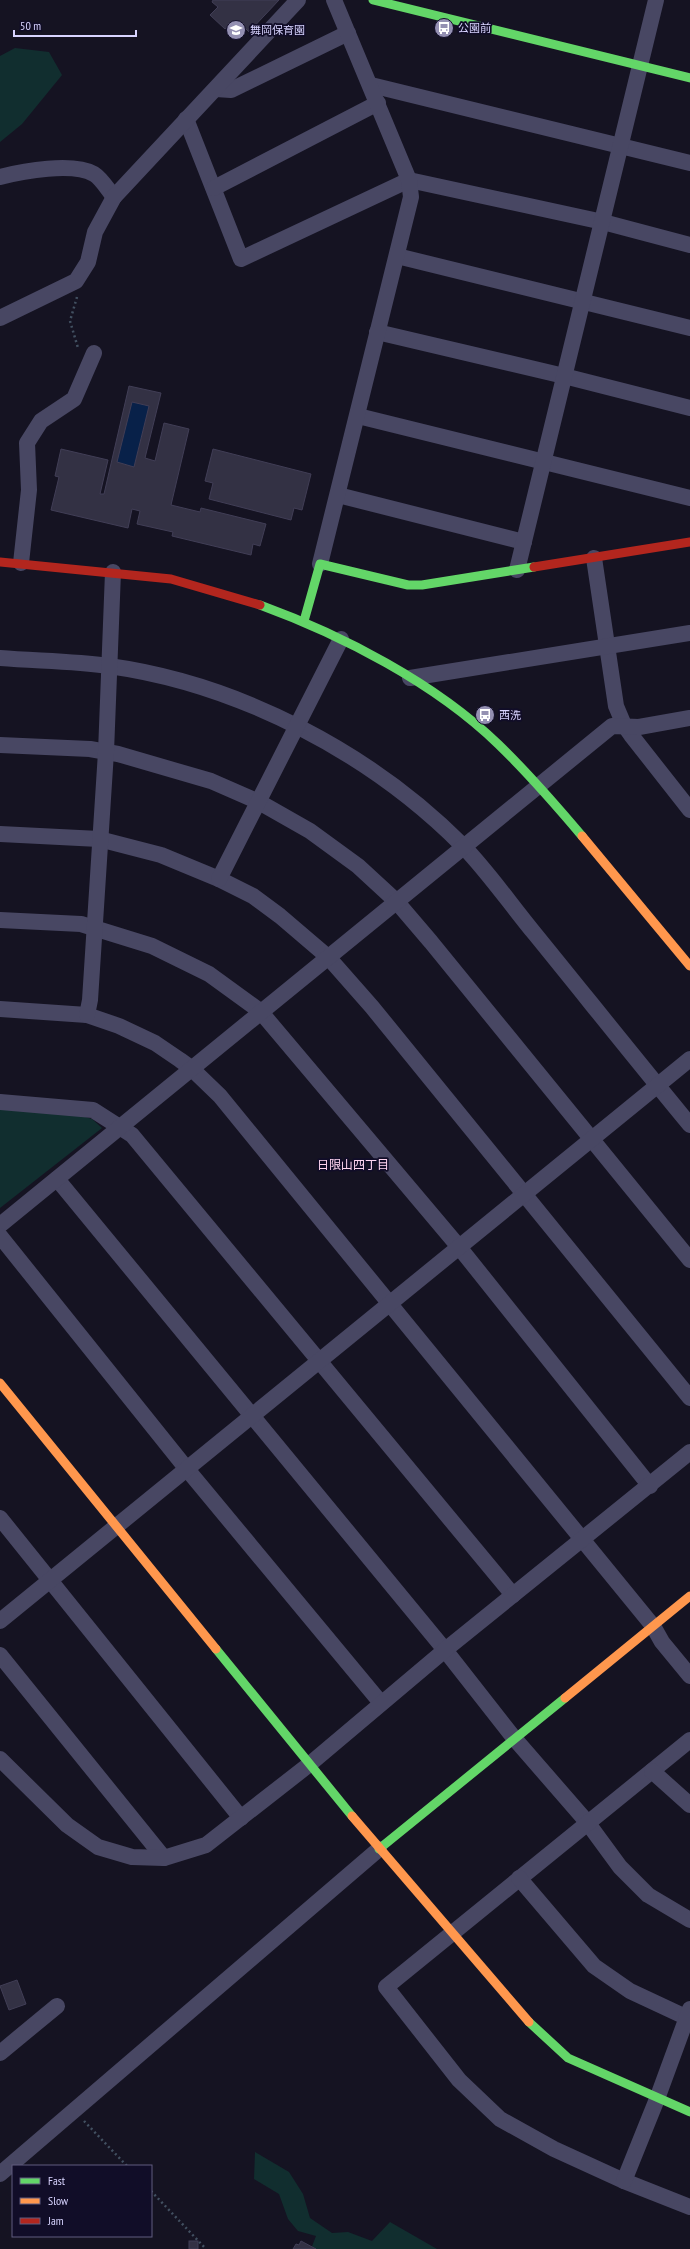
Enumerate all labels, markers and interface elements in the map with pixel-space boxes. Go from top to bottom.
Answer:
scale bar [14,12,136,38]
bus stop icon: 公園前 [433,17,455,39]
text: 50 m [20,18,41,33]
school or university icon: 舞岡保育園 [225,19,247,41]
place label: 公園前 [458,21,491,35]
place label: 舞岡保育園 [250,23,305,37]
bus stop icon: 西洗 [474,704,496,726]
place label: 西洗 [499,708,521,722]
district label: 日限山四丁目 [317,1157,389,1172]
legend [12,2165,152,2237]
text: Fast [48,2173,66,2188]
text: Slow [48,2193,69,2208]
text: Jam [47,2213,64,2228]

